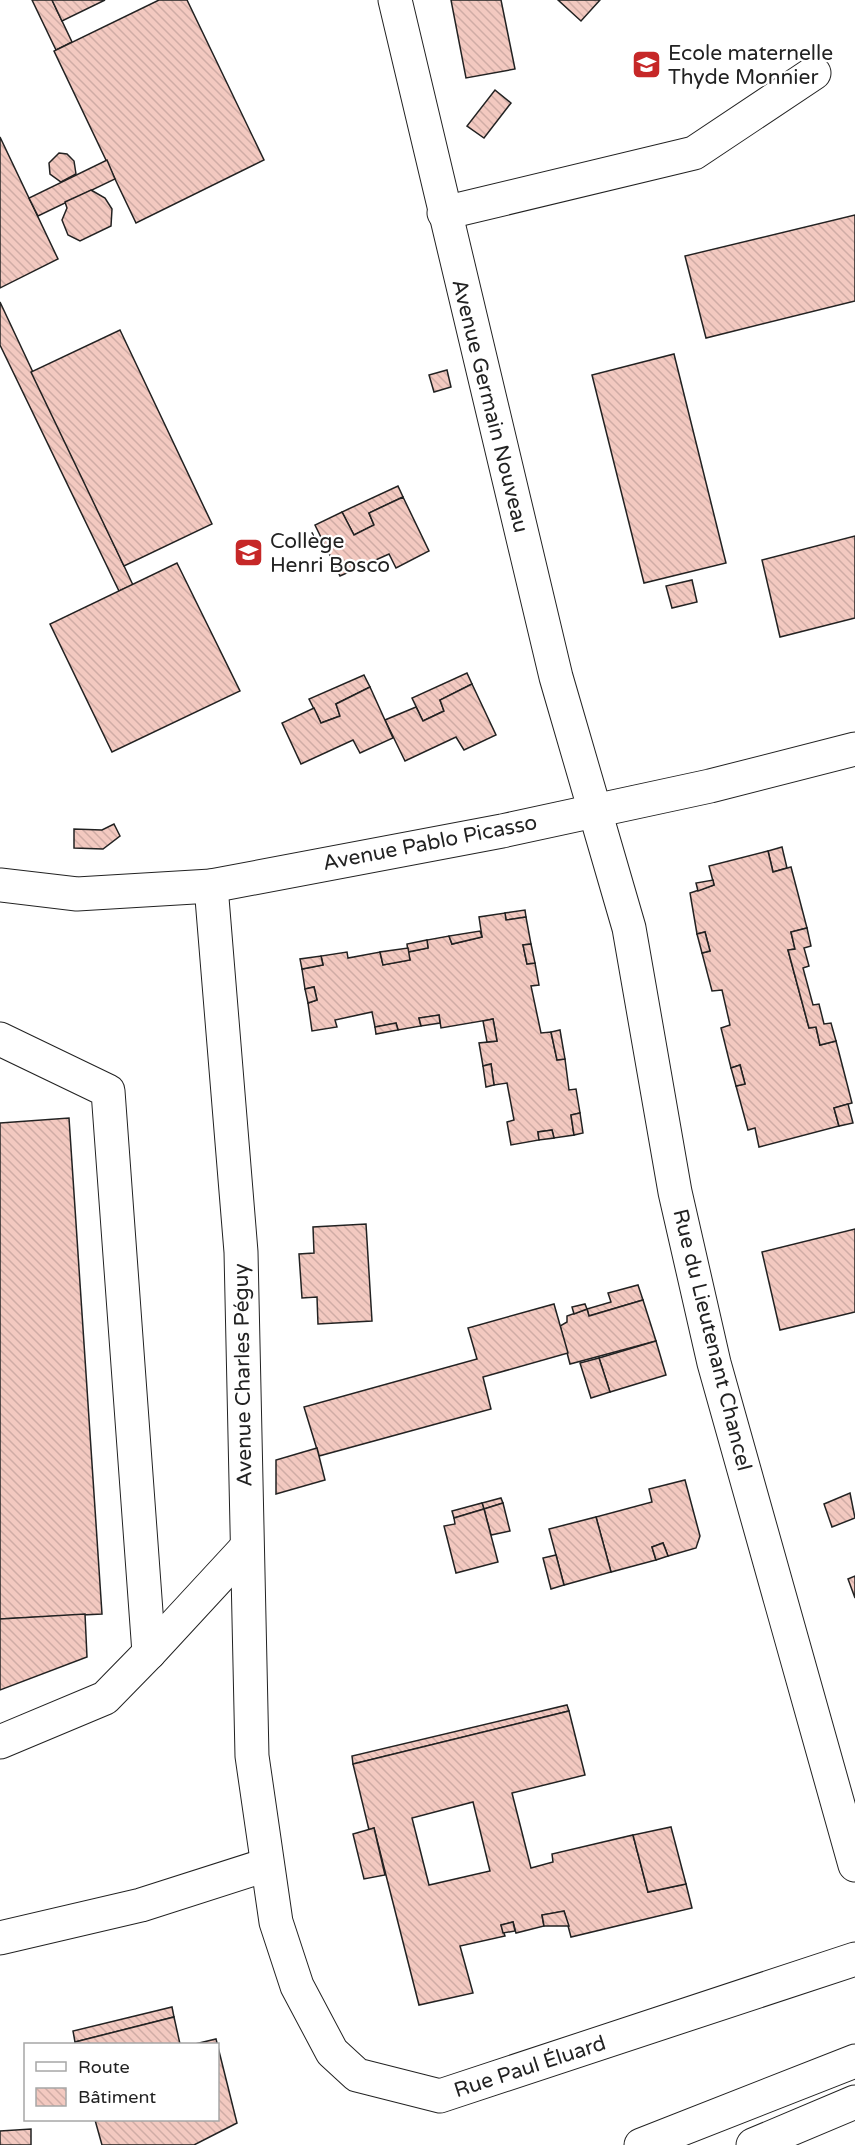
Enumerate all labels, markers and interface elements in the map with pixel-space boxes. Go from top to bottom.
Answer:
place label: Ecole maternelle Thyde Monnier [668,41,833,90]
school or university icon: Ecole maternelle Thyde Monnier [631,49,663,81]
street label: Avenue Germain Nouveau [446,277,534,535]
place label: Collège Henri Bosco [270,529,390,578]
school or university icon: Collège Henri Bosco [233,537,265,569]
street label: Avenue Pablo Picasso [321,810,539,876]
street label: Rue du Lieutenant Chancel [667,1206,757,1474]
street label: Avenue Charles Péguy [229,1263,257,1487]
street label: Rue Paul Éluard [451,2031,609,2103]
legend [24,2043,219,2121]
text: Route [78,2056,130,2078]
text: Bâtiment [78,2086,156,2108]

